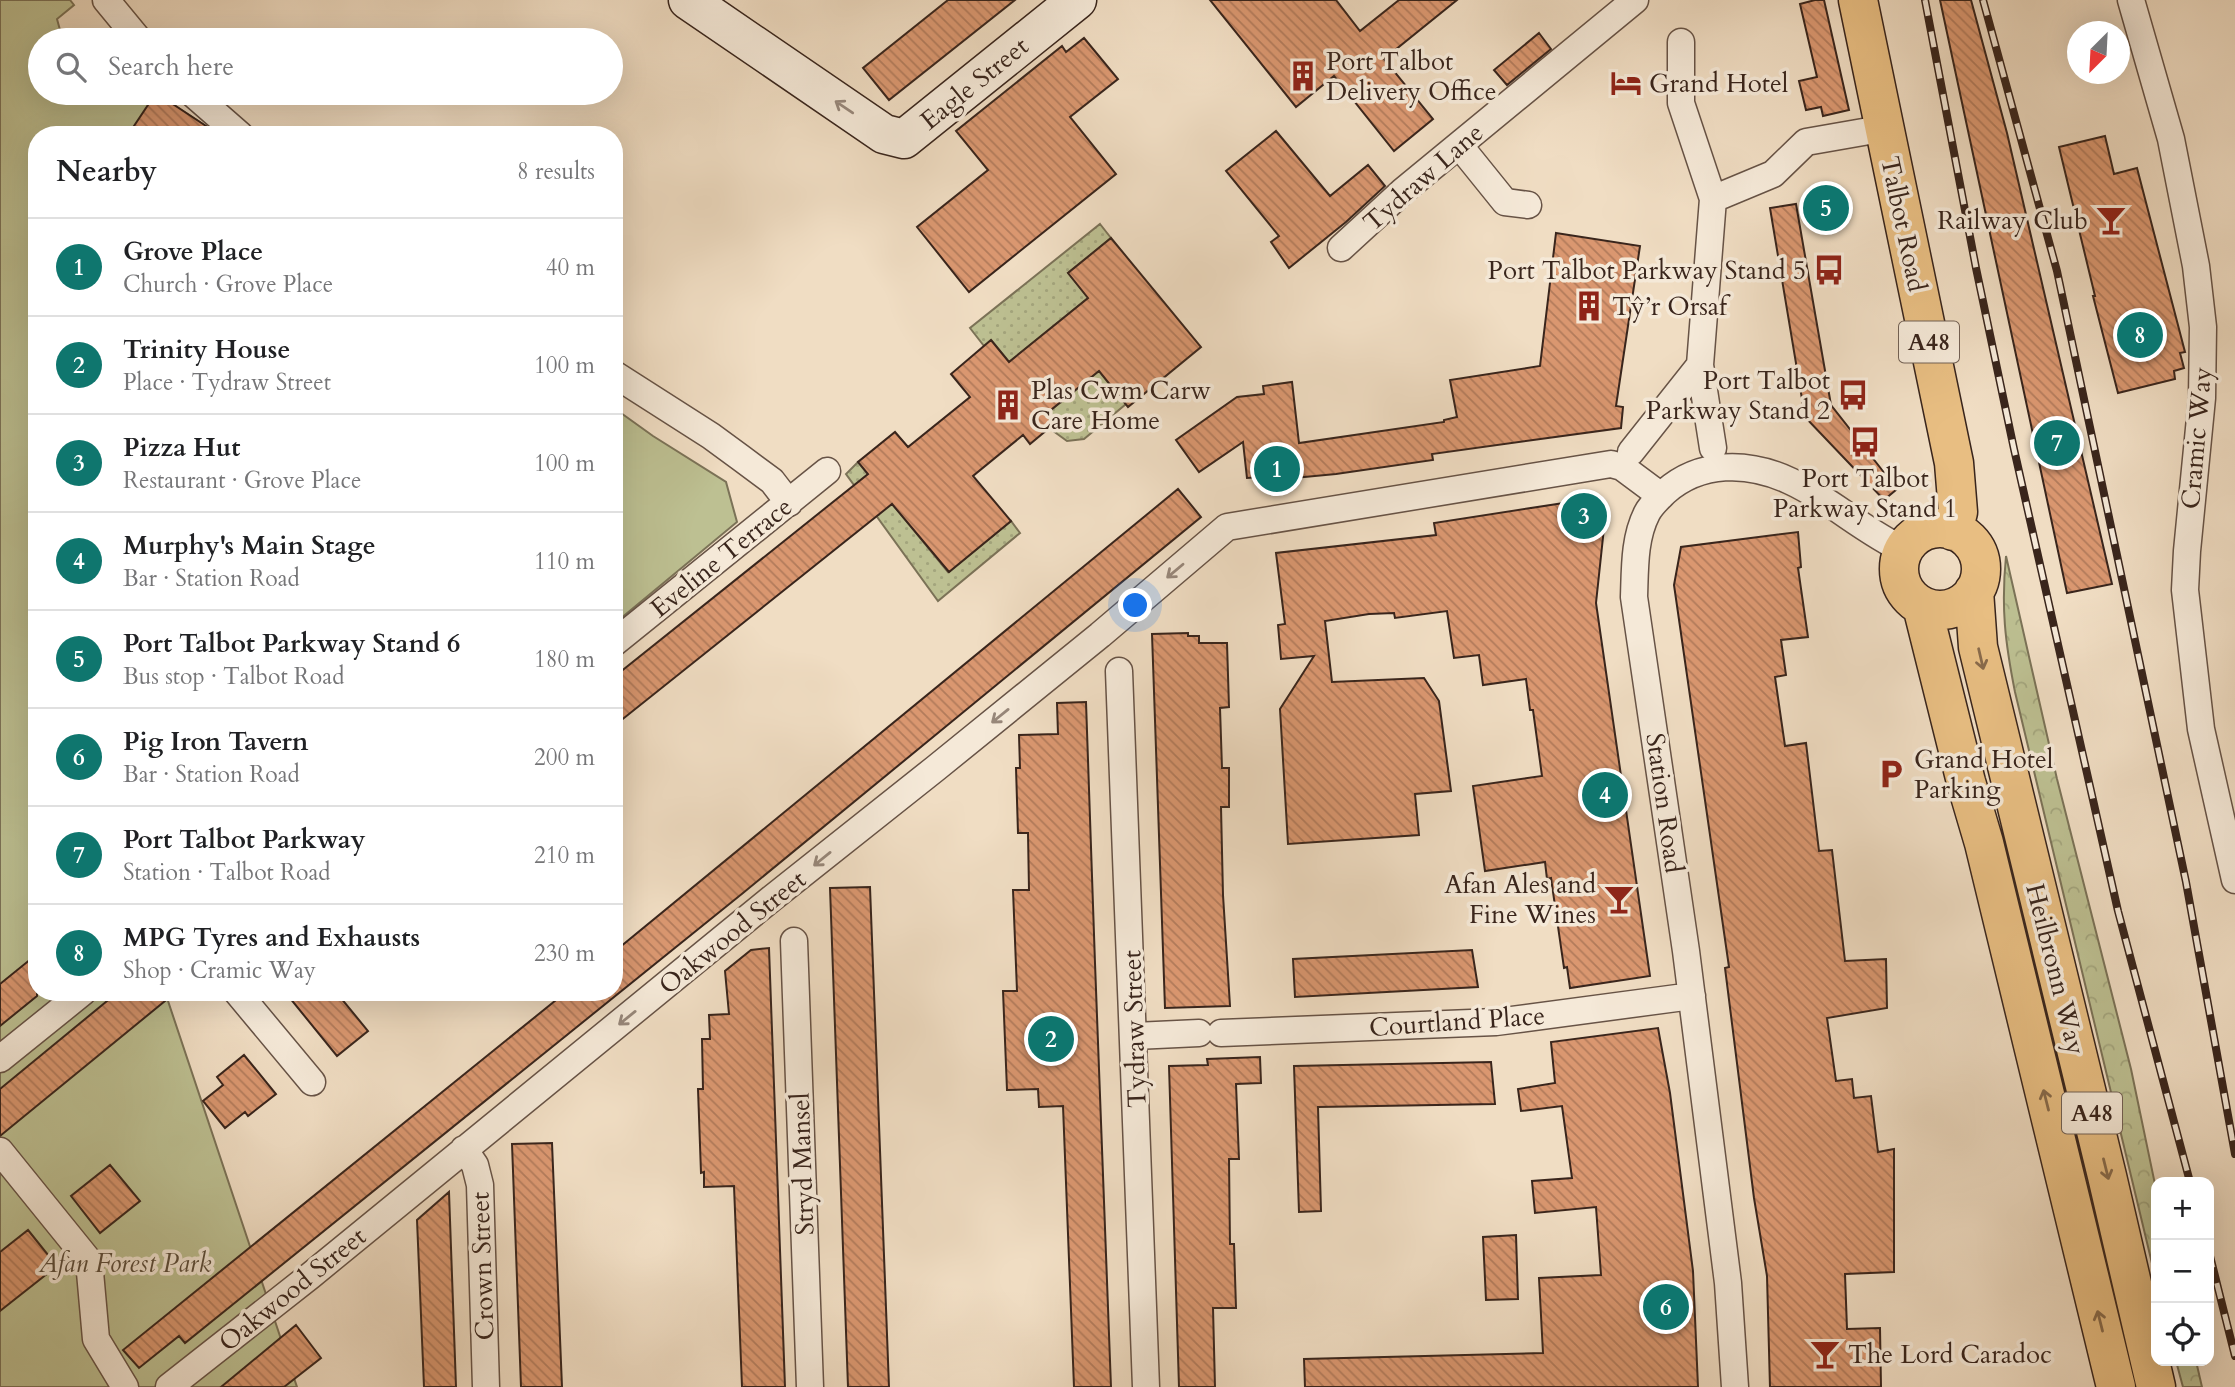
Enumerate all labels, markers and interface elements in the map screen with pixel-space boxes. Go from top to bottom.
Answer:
north arrow [2067,21,2130,84]
search box [28,28,623,105]
street label: Eagle Street [913,29,1036,138]
place label: Port Talbot Delivery Office [1326,44,1497,109]
icon: search [52,48,90,86]
text: Search here [108,49,234,84]
building icon: Port Talbot Delivery Office [1286,59,1320,93]
hotel icon: Grand Hotel [1609,66,1643,100]
place label: Grand Hotel [1649,66,1789,101]
one-way arrow [835,100,855,114]
street label: Tydraw Lane [1356,115,1491,239]
text: Nearby [56,151,157,192]
street label: Talbot Road [1872,153,1935,295]
text: 8 results [517,156,595,187]
pin: 5 [1803,182,1849,234]
place label: Railway Club [1937,203,2088,238]
bar icon: Railway Club [2094,203,2128,237]
text: Grove Place [123,234,263,269]
text: 1 [73,252,85,283]
text: 40 m [546,252,595,283]
place label: Port Talbot Parkway Stand 5 [1488,253,1806,288]
bus stop icon: Port Talbot Parkway Stand 5 [1812,253,1846,287]
text: Church · Grove Place [123,269,333,300]
building icon: Tŷ’r Orsaf [1572,289,1606,323]
place label: Tŷ’r Orsaf [1612,289,1731,324]
pin: 8 [2117,309,2163,361]
road number: A48 [1899,321,1959,362]
text: Trinity House [123,332,290,367]
text: 2 [73,350,85,381]
text: 100 m [534,350,595,381]
place label: Port Talbot Parkway Stand 2 [1646,363,1830,428]
street label: Cramic Way [2173,365,2220,511]
text: Place · Tydraw Street [123,367,331,398]
place label: Plas Cwm Carw Care Home [1031,373,1211,438]
bus stop icon: Port Talbot Parkway Stand 2 [1836,378,1870,412]
building icon: Plas Cwm Carw Care Home [991,388,1025,422]
pin: 7 [2034,417,2080,469]
bus stop icon: Port Talbot Parkway Stand 1 [1848,425,1882,459]
text: Pizza Hut [123,430,240,465]
pin: 1 [1254,443,1300,495]
text: 3 [73,448,85,479]
text: 100 m [534,448,595,479]
place label: Port Talbot Parkway Stand 1 [1773,461,1957,526]
text: Restaurant · Grove Place [123,465,361,496]
street label: Eveline Terrace [643,489,800,626]
pin: 3 [1561,490,1607,542]
text: Murphy's Main Stage [123,528,376,563]
text: 4 [73,546,85,577]
text: 110 m [534,546,595,577]
text: Bar · Station Road [123,563,300,594]
one-way arrow [1166,563,1184,579]
your location [1118,588,1152,622]
text: Port Talbot Parkway Stand 6 [123,626,460,661]
text: 5 [73,644,85,675]
text: 180 m [534,644,595,675]
one-way arrow [1975,647,1988,670]
text: Bus stop · Talbot Road [123,661,344,692]
one-way arrow [991,709,1009,724]
text: Pig Iron Tavern [123,724,309,759]
street label: Station Road [1637,731,1692,875]
text: 6 [73,742,85,773]
text: 200 m [534,742,595,773]
place label: Grand Hotel Parking [1914,742,2054,807]
parking icon: Grand Hotel Parking [1874,757,1908,791]
text: Bar · Station Road [123,759,300,790]
pin: 4 [1582,769,1628,821]
text: Port Talbot Parkway [123,822,366,857]
text: 7 [73,840,85,871]
text: 210 m [534,840,595,871]
one-way arrow [814,851,832,866]
text: Station · Talbot Road [123,857,331,888]
street label: Oakwood Street [651,862,813,1003]
place label: Afan Ales and Fine Wines [1444,867,1596,932]
street label: Heilbronn Way [2017,880,2094,1059]
bar icon: Afan Ales and Fine Wines [1602,882,1636,916]
text: MPG Tyres and Exhausts [123,920,420,955]
text: 8 [73,938,85,969]
text: 230 m [534,938,595,969]
street label: Tydraw Street [1114,950,1155,1108]
text: Shop · Cramic Way [123,955,316,986]
street label: Courtland Place [1368,998,1546,1045]
one-way arrow [619,1010,637,1026]
pin: 2 [1028,1013,1074,1065]
one-way arrow [2039,1089,2052,1112]
street label: Stryd Mansel [783,1092,822,1236]
road number: A48 [2062,1092,2122,1134]
one-way arrow [2100,1157,2113,1180]
map controls [2151,1177,2214,1366]
button: + [2151,1177,2214,1240]
street label: Crown Street [462,1191,503,1341]
street label: Oakwood Street [211,1219,373,1360]
button: − [2151,1240,2214,1303]
park label: Afan Forest Park [38,1246,211,1281]
pin: 6 [1643,1281,1689,1333]
button: locate [2151,1303,2214,1366]
one-way arrow [2093,1310,2106,1333]
bar icon: The Lord Caradoc [1808,1337,1842,1371]
place label: The Lord Caradoc [1848,1337,2052,1372]

